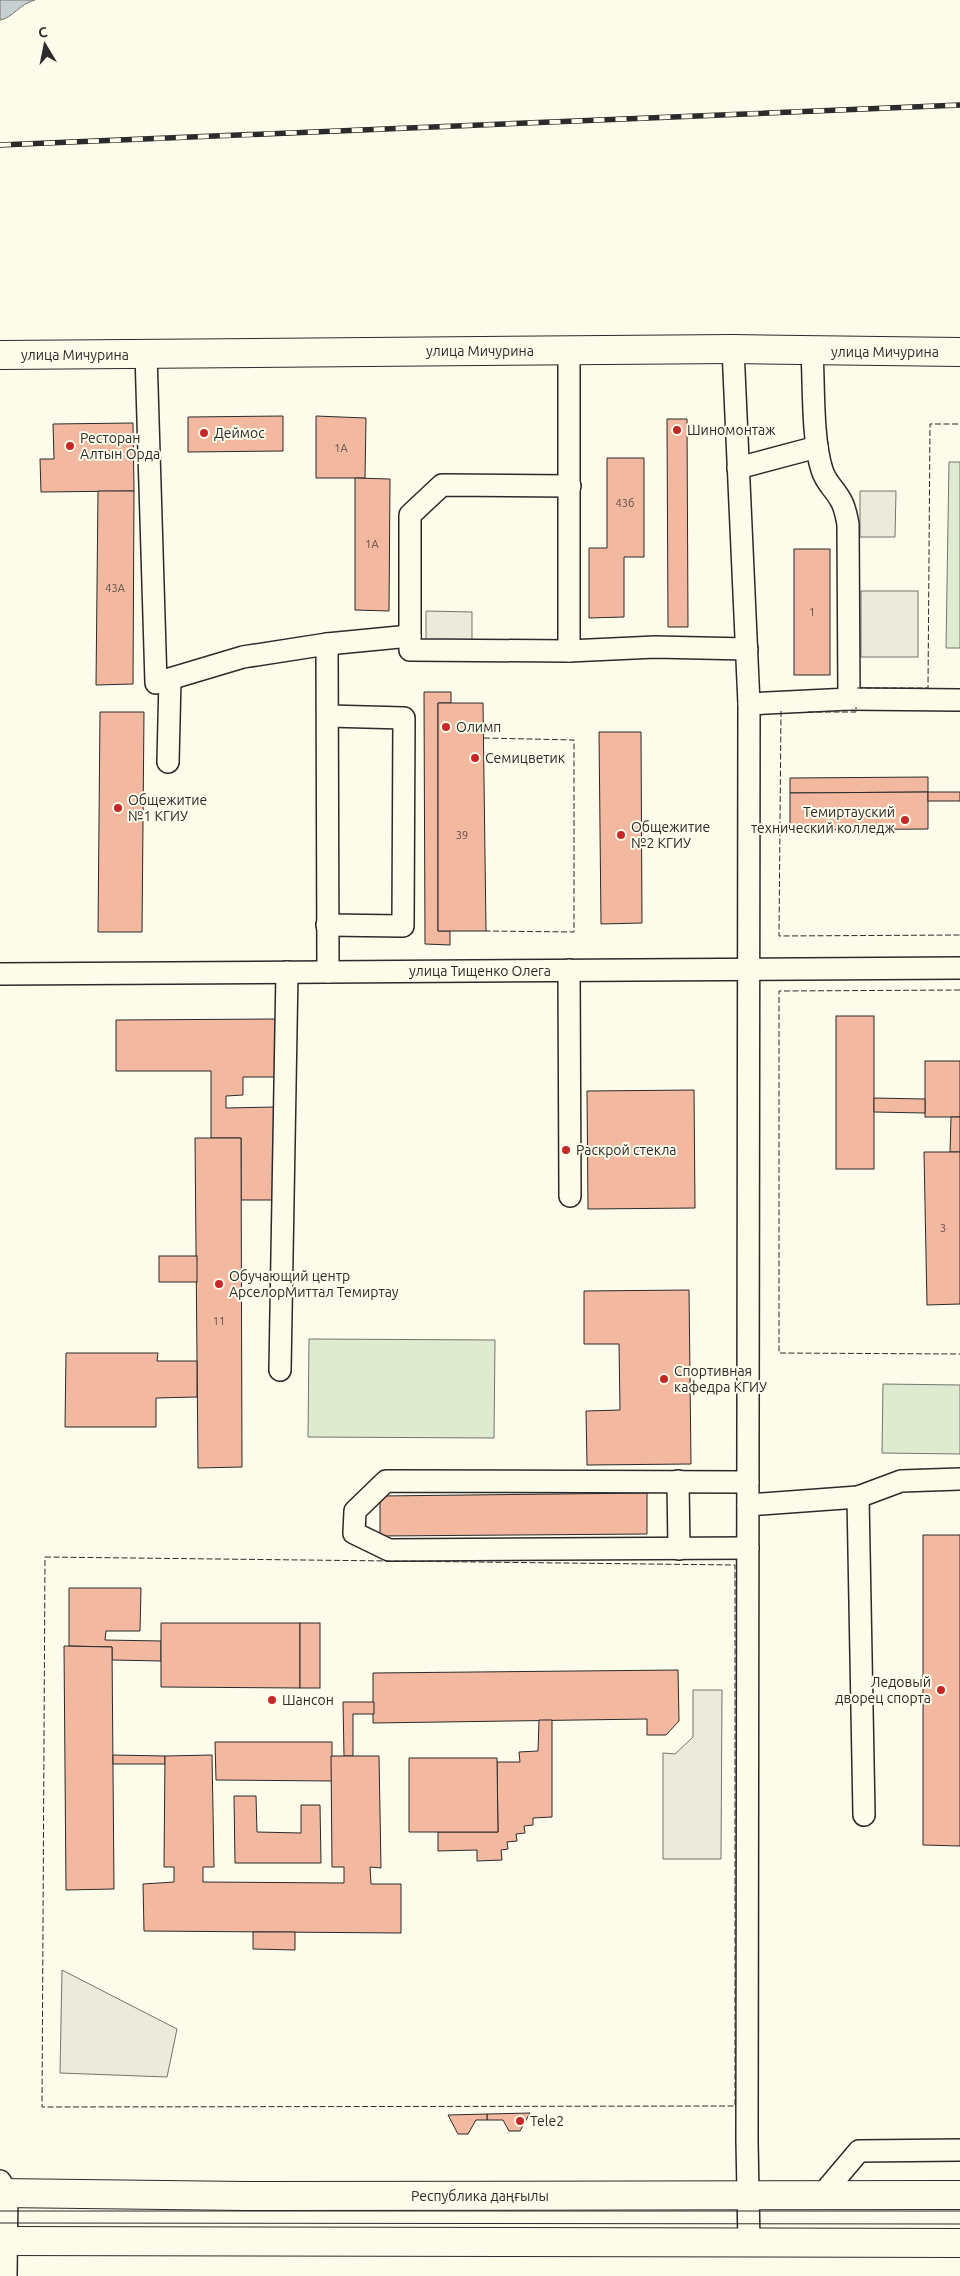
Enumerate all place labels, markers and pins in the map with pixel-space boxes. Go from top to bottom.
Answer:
place label: Шиномонтаж [687,422,776,438]
marker: Шиномонтаж [671,424,683,436]
place label: Деймос [214,425,265,441]
marker: Деймос [198,427,210,439]
place label: Ресторан Алтын Орда [80,430,160,462]
marker: Ресторан Алтын Орда [64,440,76,452]
place label: Олимп [456,719,501,735]
marker: Олимп [440,721,452,733]
place label: Семицветик [485,750,565,766]
marker: Семицветик [469,752,481,764]
place label: Общежитие №1 КГИУ [128,792,207,824]
marker: Общежитие №1 КГИУ [112,802,124,814]
place label: Темиртауский технический колледж [751,804,896,836]
marker: Темиртауский технический колледж [899,814,911,826]
place label: Общежитие №2 КГИУ [631,819,710,851]
marker: Общежитие №2 КГИУ [615,829,627,841]
place label: Раскрой стекла [576,1142,677,1158]
marker: Раскрой стекла [560,1144,572,1156]
place label: Обучающий центр АрселорМиттал Темиртау [229,1268,399,1300]
marker: Обучающий центр АрселорМиттал Темиртау [213,1278,225,1290]
place label: Спортивная кафедра КГИУ [674,1363,767,1395]
marker: Спортивная кафедра КГИУ [658,1373,670,1385]
place label: Ледовый дворец спорта [835,1674,931,1706]
marker: Ледовый дворец спорта [935,1684,947,1696]
place label: Шансон [282,1692,334,1708]
marker: Шансон [266,1694,278,1706]
place label: Tele2 [530,2113,564,2129]
marker: Tele2 [514,2115,526,2127]

